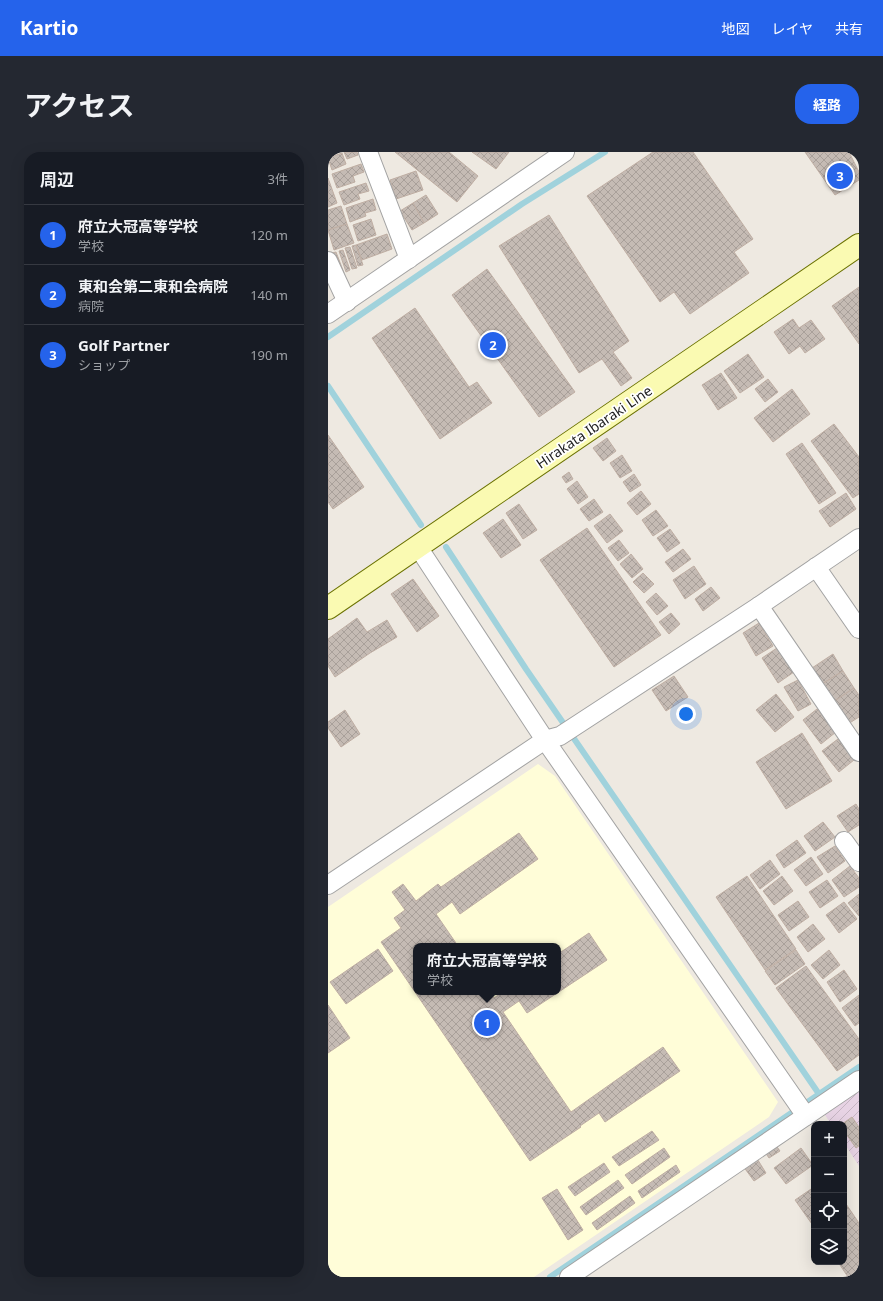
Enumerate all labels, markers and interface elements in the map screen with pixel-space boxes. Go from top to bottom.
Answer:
text: Kartio [20,15,78,41]
text: 地図 [721,19,749,38]
text: レイヤ [771,19,813,38]
text: 共有 [835,19,863,38]
button: 経路 [795,84,859,124]
text: アクセス [24,86,135,124]
pin: 3 [827,161,853,191]
text: 周辺 [40,168,74,191]
text: 3件 [268,170,288,188]
text: 府立大冠高等学校 [78,216,198,236]
text: 1 [49,226,57,244]
text: 120 m [250,226,288,244]
text: 学校 [78,237,104,255]
text: 東和会第二東和会病院 [78,276,228,296]
text: 2 [49,286,57,304]
text: 140 m [250,286,288,304]
text: 病院 [78,297,104,315]
pin: 2 [480,330,506,360]
text: Golf Partner [78,335,169,355]
text: 3 [49,346,57,364]
text: 190 m [250,346,288,364]
text: ショップ [78,356,130,374]
street label: Hirakata Ibaraki Line [532,381,655,472]
your location [676,704,696,724]
popup [413,943,561,995]
text: 府立大冠高等学校 [427,950,547,970]
text: 学校 [427,971,453,989]
pin: 1 [474,1008,500,1038]
map controls [811,1121,847,1265]
button: + [811,1121,847,1157]
button: − [811,1157,847,1193]
button: locate [811,1193,847,1229]
button: layers [811,1229,847,1265]

